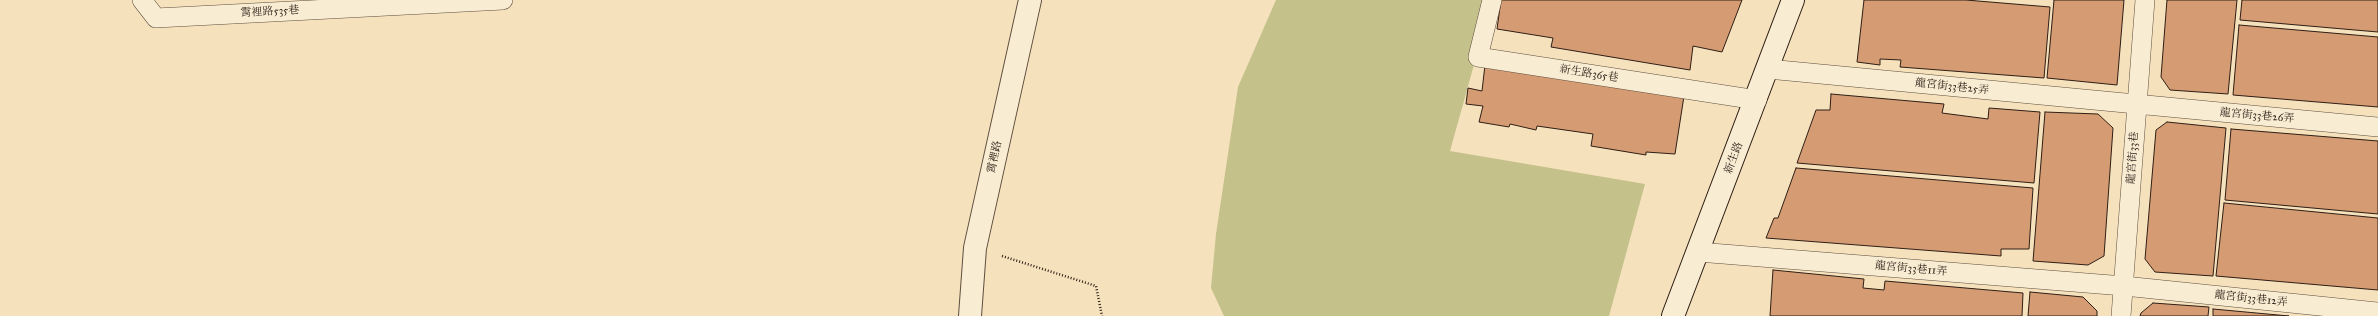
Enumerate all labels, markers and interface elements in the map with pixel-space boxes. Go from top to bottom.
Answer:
street label: 霄裡路535巷 [240,4,300,20]
street label: 新生路365巷 [1559,63,1619,85]
street label: 龍宮街33巷25弄 [1914,77,1990,97]
street label: 龍宮街33巷26弄 [2219,106,2295,126]
street label: 龍宮街33巷 [2125,131,2141,185]
street label: 霄裡路 [985,139,1005,175]
street label: 新生路 [1722,140,1746,176]
street label: 龍宮街33巷11弄 [1874,259,1948,279]
street label: 龍宮街33巷12弄 [2214,289,2288,309]

